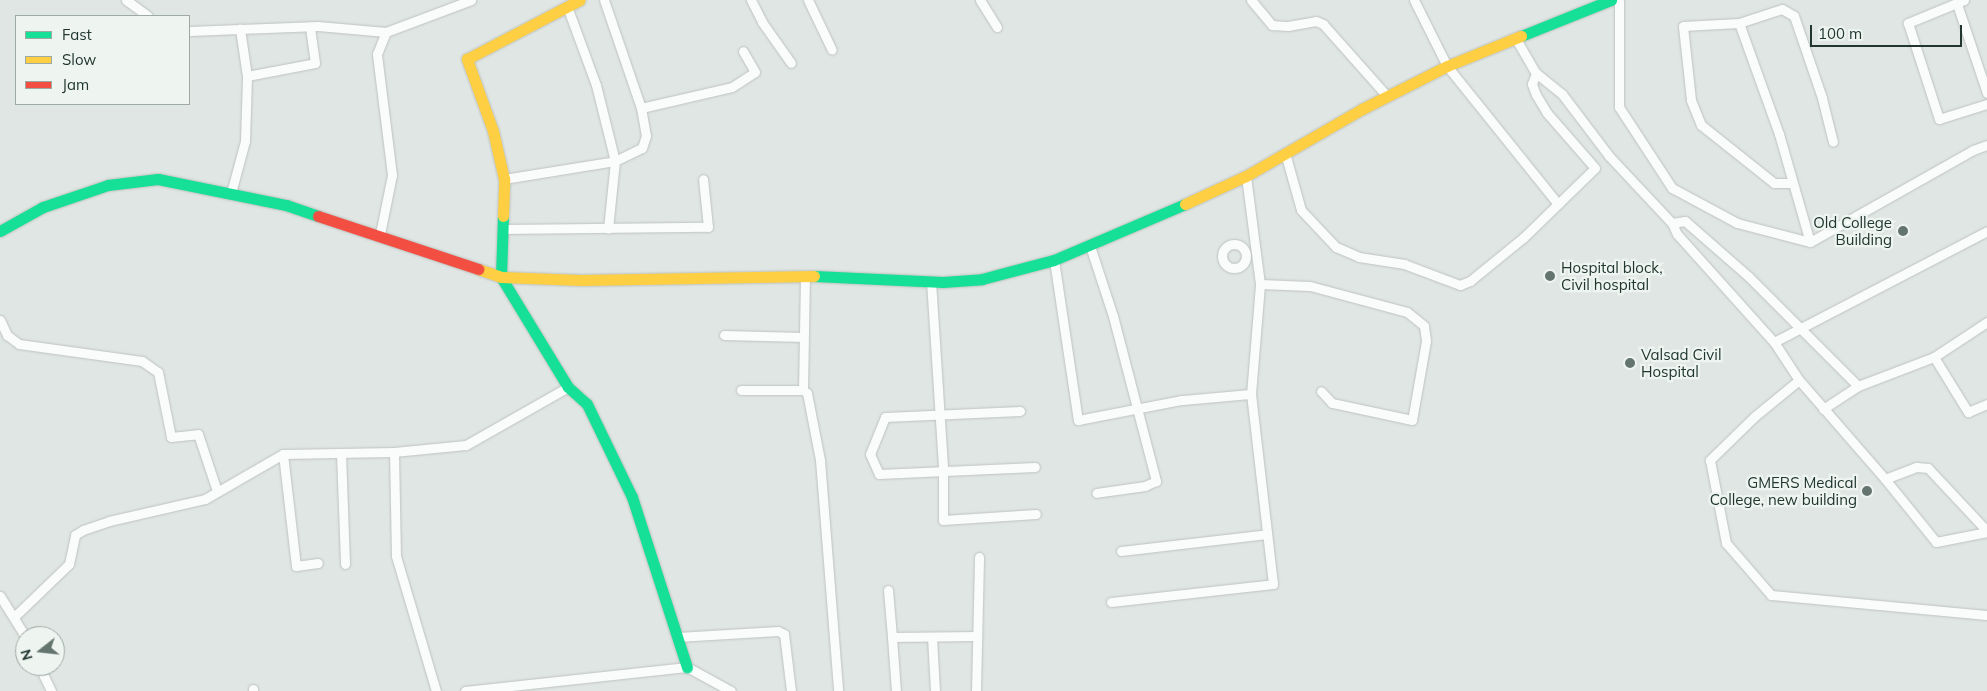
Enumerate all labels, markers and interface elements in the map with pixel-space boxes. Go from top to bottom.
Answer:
legend [15,15,190,105]
scale bar [1812,15,1964,47]
text: 100 m [1818,24,1862,43]
text: Fast [62,25,92,44]
text: Slow [62,50,96,69]
text: Jam [62,75,89,94]
place label: Old College Building [1813,213,1892,248]
marker: Old College Building [1896,224,1910,238]
place label: Hospital block, Civil hospital [1561,258,1663,293]
marker: Hospital block, Civil hospital [1543,269,1557,283]
place label: Valsad Civil Hospital [1641,345,1721,380]
marker: Valsad Civil Hospital [1623,356,1637,370]
place label: GMERS Medical College, new building [1710,473,1857,508]
marker: GMERS Medical College, new building [1861,485,1873,497]
north arrow [15,626,65,676]
text: N [16,647,37,662]

